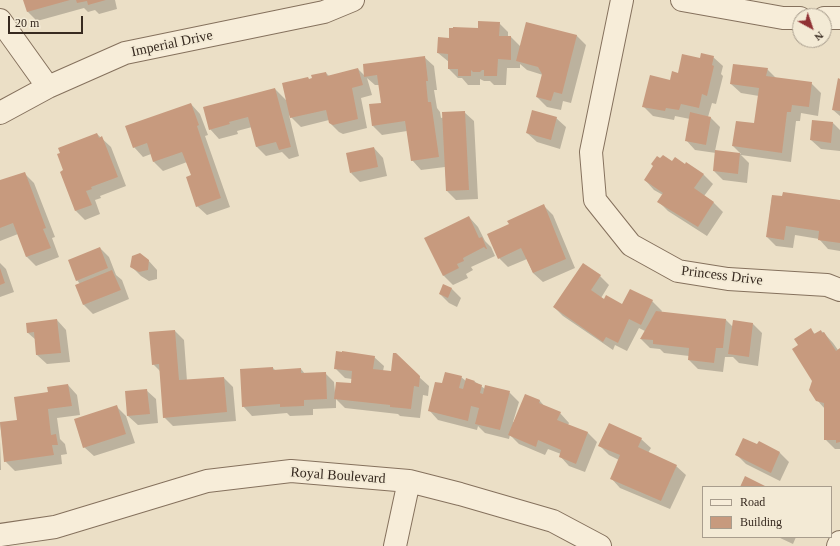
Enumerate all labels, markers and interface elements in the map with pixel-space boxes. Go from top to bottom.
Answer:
scale bar [10,8,85,34]
north arrow [792,8,832,48]
text: 20 m [15,16,39,30]
street label: Imperial Drive [130,27,214,61]
text: N [812,29,826,44]
street label: Princess Drive [680,263,764,289]
street label: Royal Boulevard [290,464,386,488]
legend [702,486,832,538]
text: Road [740,495,765,509]
text: Building [740,515,782,529]

